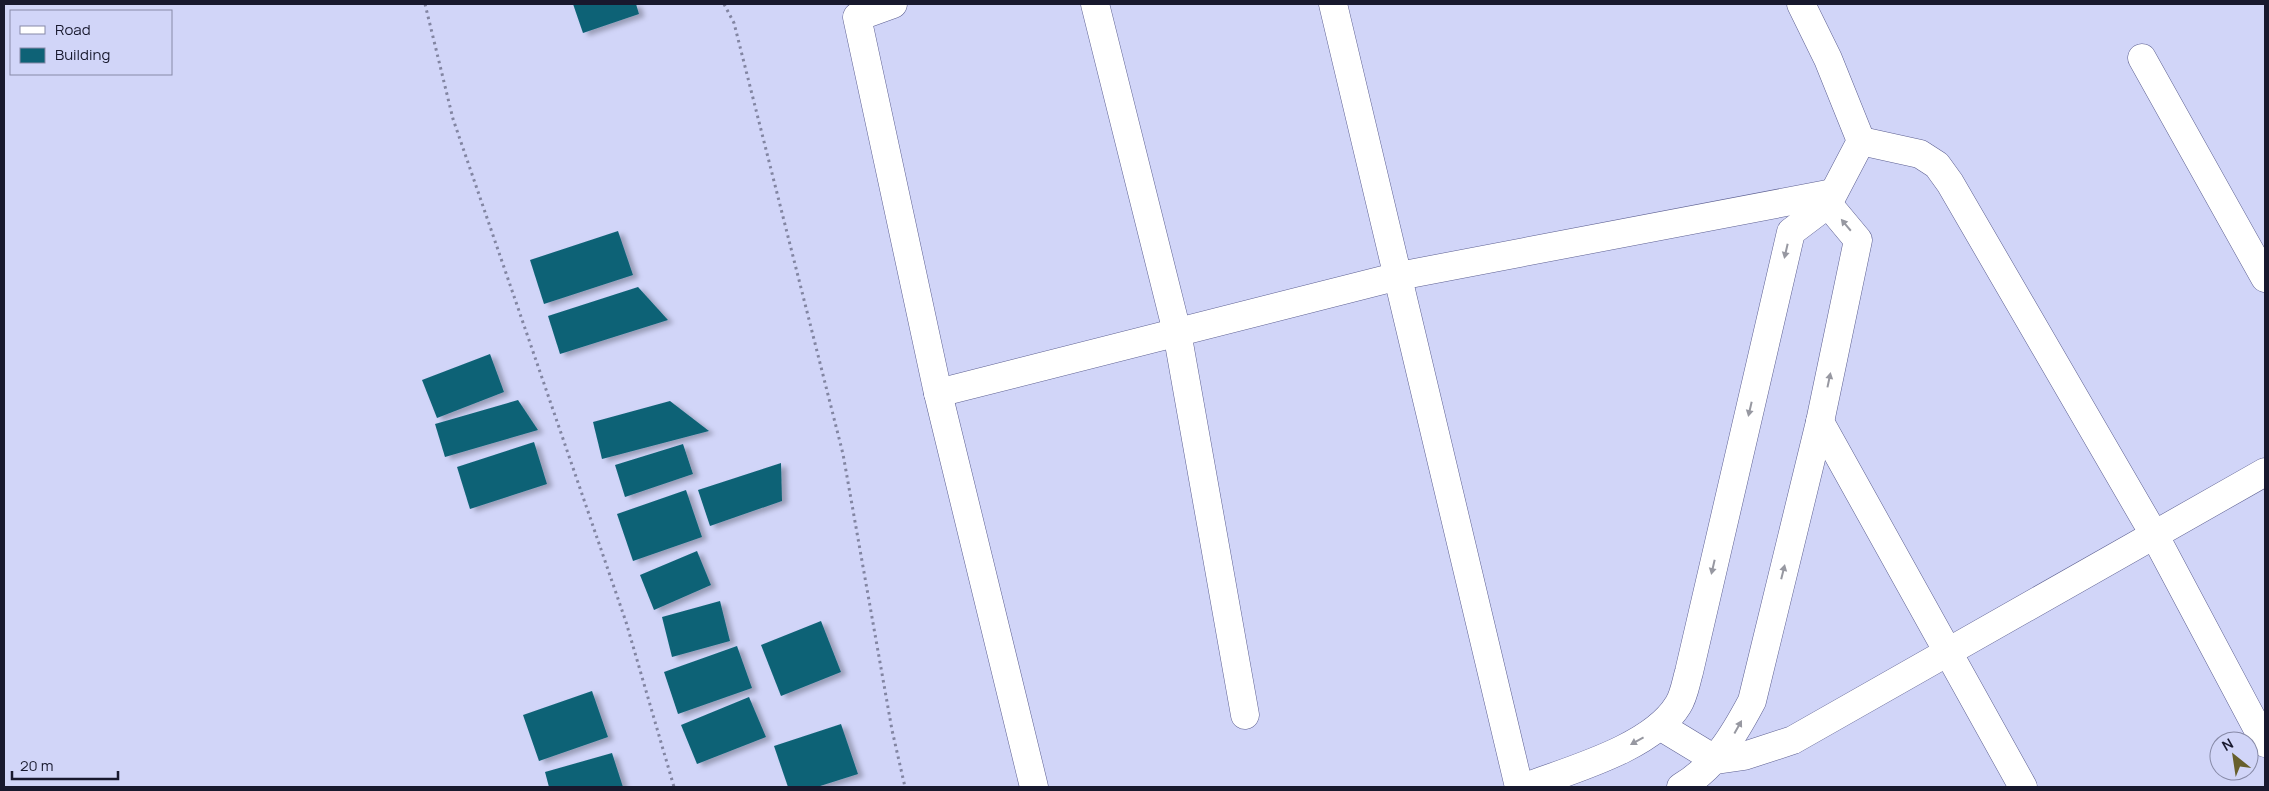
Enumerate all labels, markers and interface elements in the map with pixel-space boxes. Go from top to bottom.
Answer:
legend [10,10,172,75]
text: Road [55,19,91,40]
text: Building [55,44,110,65]
one-way arrow [1840,219,1851,232]
one-way arrow [1782,243,1790,258]
one-way arrow [1825,372,1833,387]
one-way arrow [1746,402,1754,417]
one-way arrow [1709,560,1717,575]
one-way arrow [1780,564,1788,579]
one-way arrow [1734,720,1742,735]
north arrow [2209,731,2259,781]
text: N [2218,734,2236,755]
one-way arrow [1630,736,1643,745]
scale bar [12,748,119,780]
text: 20 m [20,755,53,776]

